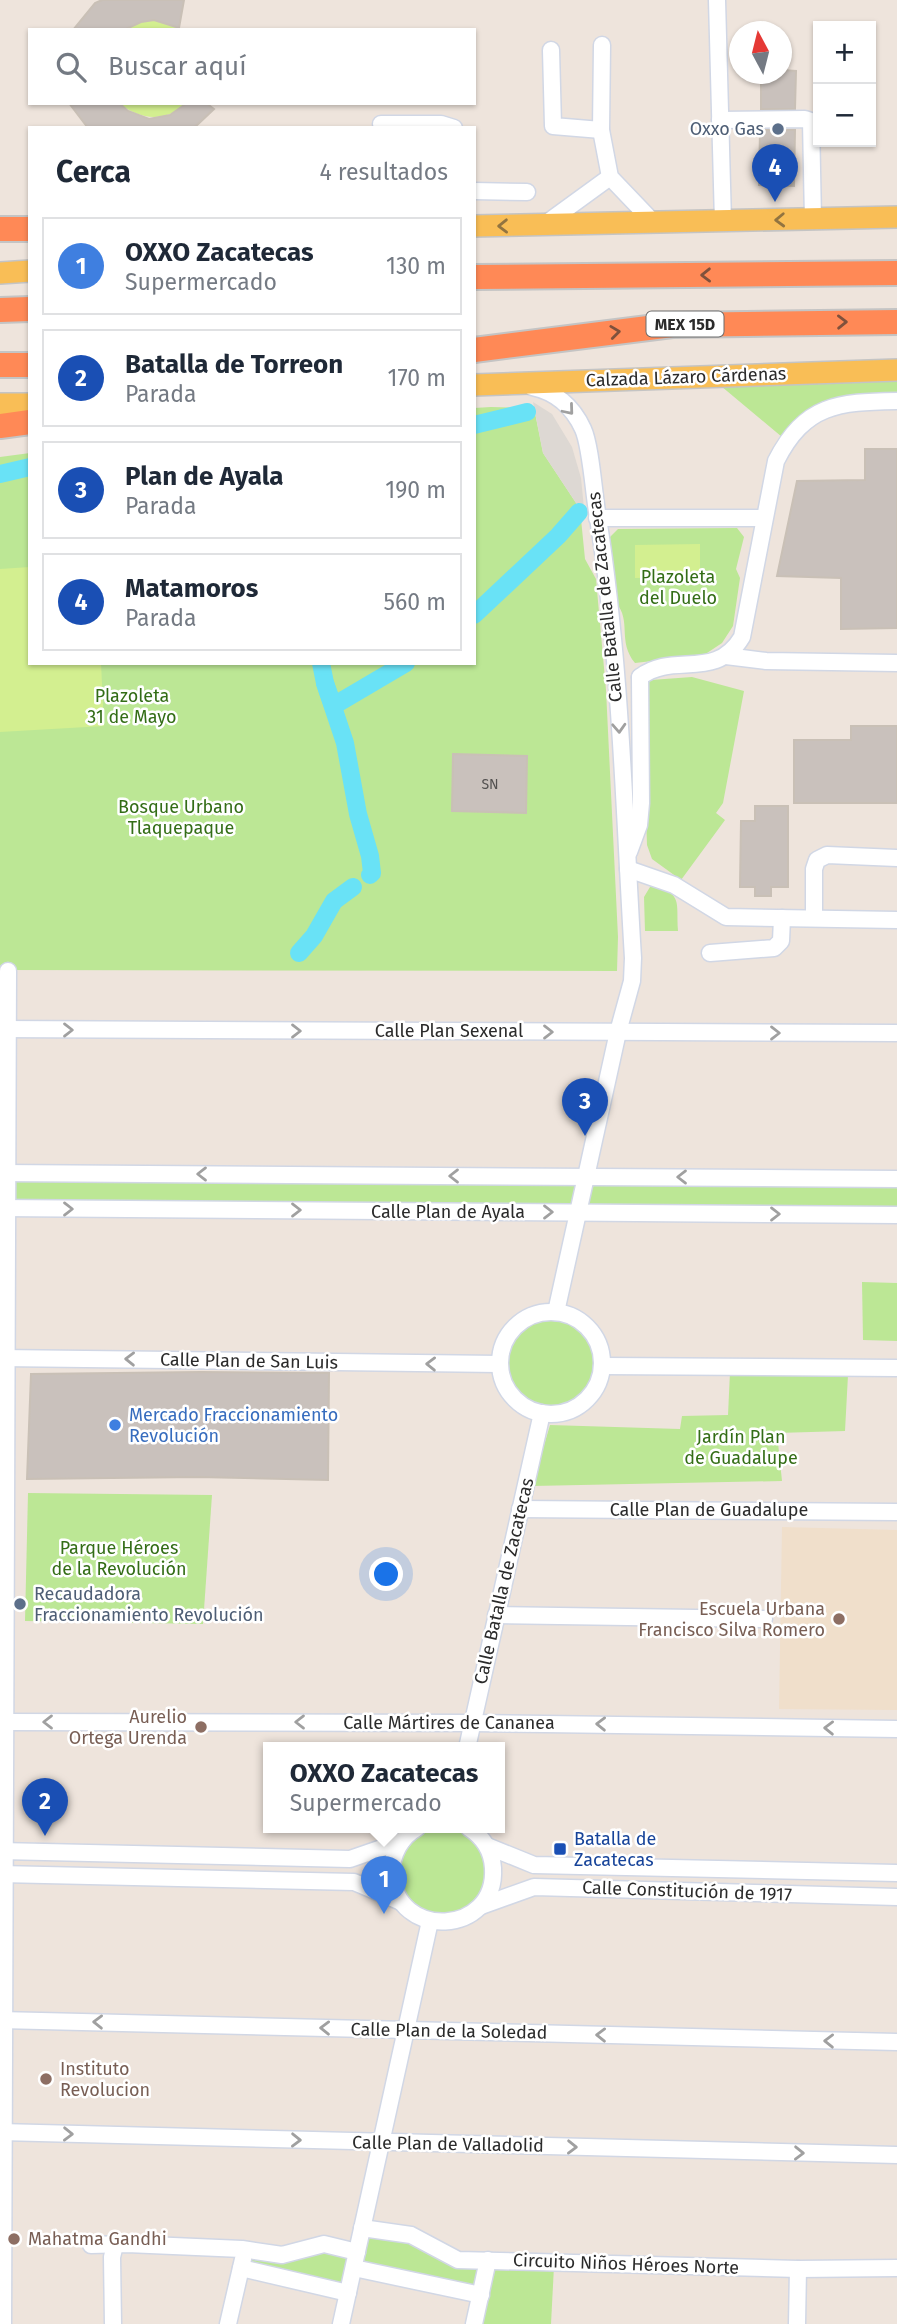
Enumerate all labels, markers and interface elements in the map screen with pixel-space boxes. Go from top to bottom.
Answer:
north arrow [729,21,792,84]
map controls [813,21,876,147]
button: + [813,21,876,84]
search box [28,28,476,105]
icon: search [52,48,90,86]
text: Buscar aquí [108,51,246,82]
button: − [813,84,876,147]
place label: Oxxo Gas [690,118,764,140]
marker: Oxxo Gas [770,121,786,137]
pin: 4 [752,144,798,202]
text: Cerca [56,154,131,190]
text: 4 resultados [319,158,448,186]
one-way arrow [774,213,785,228]
one-way arrow [498,218,509,233]
text: OXXO Zacatecas [125,237,314,268]
text: 1 [76,252,86,280]
text: 130 m [386,252,446,280]
one-way arrow [701,267,711,283]
text: Supermercado [125,268,277,296]
road number: MEX 15D [646,312,724,336]
one-way arrow [837,315,848,330]
one-way arrow [609,324,621,339]
text: Batalla de Torreon [125,349,343,380]
street label: Calzada Lázaro Cárdenas [585,363,787,391]
text: 2 [75,364,87,392]
text: 170 m [387,364,446,392]
text: Parada [125,380,196,408]
one-way arrow [561,402,573,415]
text: Plan de Ayala [125,461,284,492]
text: 3 [75,476,87,504]
text: 190 m [385,476,446,504]
street label: Calle Batalla de Zacatecas [583,491,627,703]
text: Parada [125,492,196,520]
park label: Plazoleta del Duelo [639,566,717,609]
text: Matamoros [125,573,258,604]
text: 4 [75,588,88,616]
text: 560 m [384,588,446,616]
text: Parada [125,604,196,632]
park label: Plazoleta 31 de Mayo [87,685,177,728]
one-way arrow [611,723,626,734]
house number: SN [481,776,499,793]
park label: Bosque Urbano Tlaquepaque [118,796,244,839]
street label: Calle Plan Sexenal [375,1020,523,1042]
one-way arrow [63,1022,74,1038]
one-way arrow [290,1023,301,1038]
one-way arrow [543,1024,553,1040]
one-way arrow [770,1025,781,1041]
pin: 3 [562,1078,608,1136]
one-way arrow [197,1167,208,1182]
one-way arrow [449,1168,459,1184]
one-way arrow [676,1169,687,1185]
one-way arrow [63,1201,74,1217]
street label: Calle Plan de Ayala [371,1201,525,1223]
one-way arrow [291,1202,301,1218]
one-way arrow [543,1204,553,1220]
one-way arrow [770,1206,781,1222]
street label: Calle Plan de San Luis [160,1348,338,1374]
one-way arrow [124,1352,135,1367]
one-way arrow [425,1356,436,1371]
place label: Mercado Fraccionamiento Revolución [129,1404,338,1447]
marker: Mercado Fraccionamiento Revolución [107,1417,123,1433]
park label: Jardín Plan de Guadalupe [684,1426,798,1469]
street label: Calle Batalla de Zacatecas [470,1476,538,1686]
street label: Calle Plan de Guadalupe [610,1499,808,1521]
park label: Parque Héroes de la Revolución [51,1537,187,1580]
your location [369,1557,403,1591]
place label: Recaudadora Fraccionamiento Revolución [34,1583,264,1626]
marker: Recaudadora Fraccionamiento Revolución [12,1596,28,1612]
place label: Escuela Urbana Francisco Silva Romero [638,1598,825,1641]
marker: Escuela Urbana Francisco Silva Romero [831,1611,847,1627]
place label: Aurelio Ortega Urenda [69,1706,187,1749]
street label: Calle Mártires de Cananea [343,1712,555,1734]
one-way arrow [43,1714,53,1730]
one-way arrow [295,1714,305,1730]
one-way arrow [596,1717,607,1732]
marker: Aurelio Ortega Urenda [193,1719,209,1735]
one-way arrow [823,1720,834,1736]
popup [263,1742,505,1833]
text: OXXO Zacatecas [290,1758,478,1789]
pin: 2 [22,1778,68,1836]
text: Supermercado [290,1789,442,1817]
place label: Batalla de Zacatecas [574,1828,656,1871]
marker: Batalla de Zacatecas [552,1841,568,1857]
pin: 1 [361,1856,407,1914]
street label: Calle Constitución de 1917 [582,1876,792,1906]
one-way arrow [92,2014,102,2030]
street label: Calle Plan de la Soledad [350,2018,548,2044]
one-way arrow [319,2020,330,2036]
one-way arrow [596,2027,606,2043]
one-way arrow [823,2033,834,2048]
place label: Instituto Revolucion [60,2058,150,2101]
marker: Instituto Revolucion [38,2071,54,2087]
one-way arrow [63,2127,74,2142]
street label: Calle Plan de Valladolid [352,2131,544,2157]
one-way arrow [291,2132,301,2148]
one-way arrow [567,2139,578,2155]
one-way arrow [794,2145,805,2160]
place label: Mahatma Gandhi [28,2228,167,2250]
marker: Mahatma Gandhi [6,2231,22,2247]
street label: Circuito Niños Héroes Norte [512,2249,740,2279]

